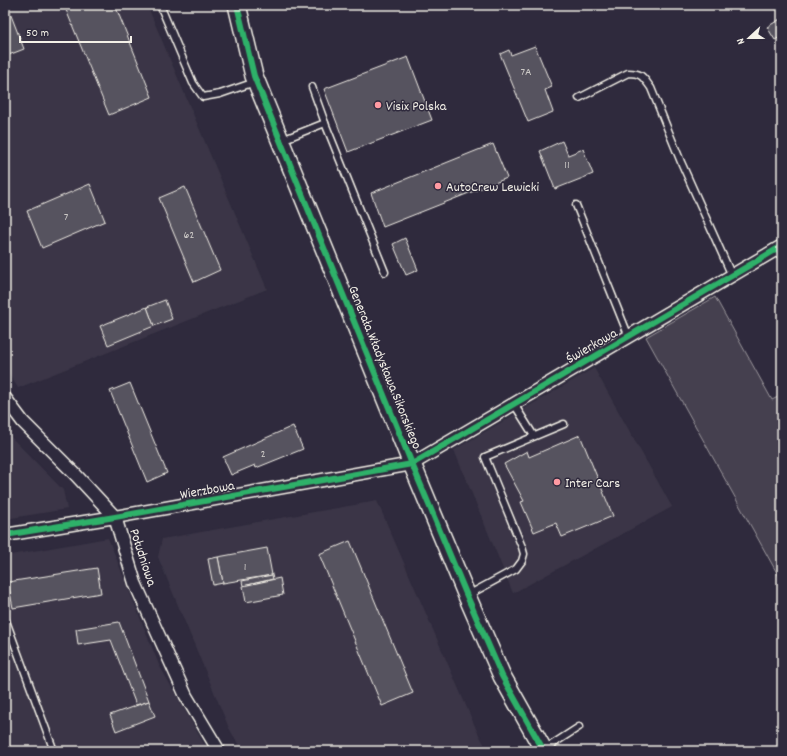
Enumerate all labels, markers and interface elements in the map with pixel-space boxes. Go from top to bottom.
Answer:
scale bar [20,18,131,44]
north arrow [729,18,769,58]
text: 50 m [26,25,49,42]
text: N [733,35,750,47]
house number: 7A [520,64,532,81]
place label: Visix Polska [386,97,447,117]
marker: Visix Polska [373,100,383,110]
house number: 11 [564,157,570,174]
place label: AutoCrew Lewicki [446,178,539,198]
marker: AutoCrew Lewicki [433,181,443,191]
house number: 7 [64,209,69,226]
house number: 62 [183,227,195,244]
street label: Generała Władysława Sikorskiego [342,283,426,453]
street label: Świerkowa [563,324,622,369]
house number: 2 [260,446,266,463]
place label: Inter Cars [565,474,620,494]
street label: Wierzbowa [178,476,237,506]
marker: Inter Cars [552,477,562,487]
street label: Południowa [123,526,161,589]
house number: 1 [244,559,246,576]

